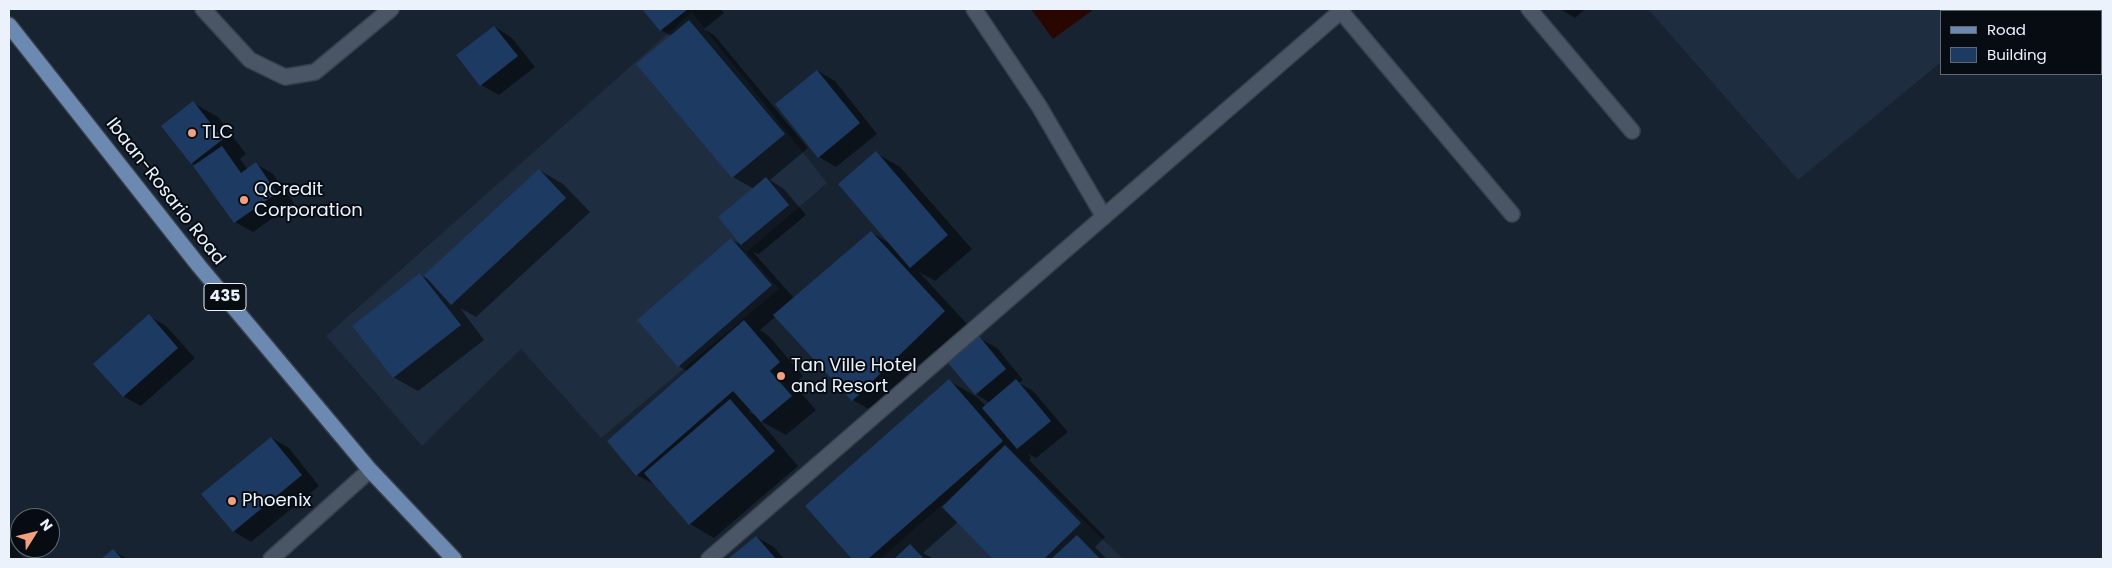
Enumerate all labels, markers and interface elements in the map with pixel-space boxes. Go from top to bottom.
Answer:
legend [1940,10,2102,75]
text: Road [1987,19,2026,40]
text: Building [1987,44,2047,65]
street label: Ibaan-Rosario Road [101,114,229,270]
place label: TLC [202,122,233,144]
marker: TLC [186,127,198,139]
place label: QCredit Corporation [254,179,363,222]
marker: QCredit Corporation [238,194,250,206]
road number: 435 [204,284,246,310]
place label: Tan Ville Hotel and Resort [791,355,917,398]
marker: Tan Ville Hotel and Resort [775,370,787,382]
place label: Phoenix [242,490,311,512]
marker: Phoenix [226,495,238,507]
north arrow [10,508,60,558]
text: N [35,515,58,535]

